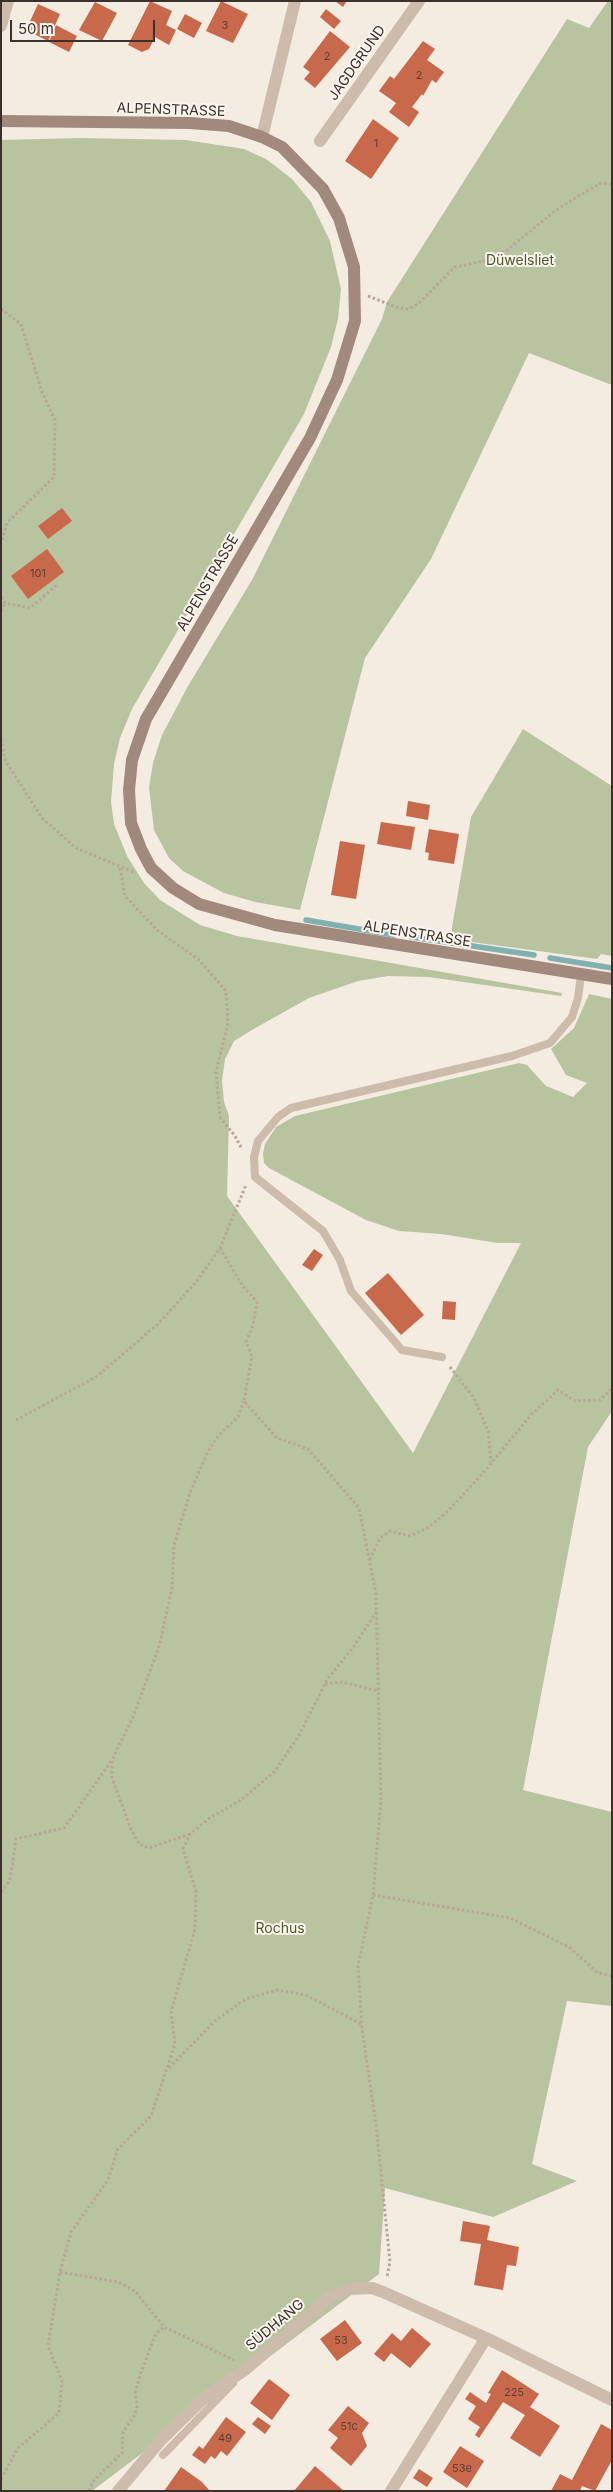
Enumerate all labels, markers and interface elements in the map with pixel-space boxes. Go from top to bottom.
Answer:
scale bar [12,10,158,42]
text: 50 m [18,19,54,38]
house number: 3 [222,19,228,33]
street label: JAGDGRUND [325,22,389,104]
house number: 2 [324,50,330,64]
house number: 2 [416,69,422,83]
street label: ALPENSTRASSE [116,100,226,120]
house number: 1 [374,137,378,151]
park label: Düwelsliet [486,253,554,269]
street label: ALPENSTRASSE [174,532,242,634]
house number: 101 [30,567,46,581]
street label: ALPENSTRASSE [362,917,472,951]
park label: Rochus [255,1921,305,1937]
street label: SÜDHANG [243,2296,307,2354]
house number: 53 [334,2334,348,2348]
house number: 225 [504,2386,524,2400]
house number: 51c [340,2420,358,2434]
house number: 49 [218,2432,232,2446]
house number: 53e [452,2462,472,2476]

